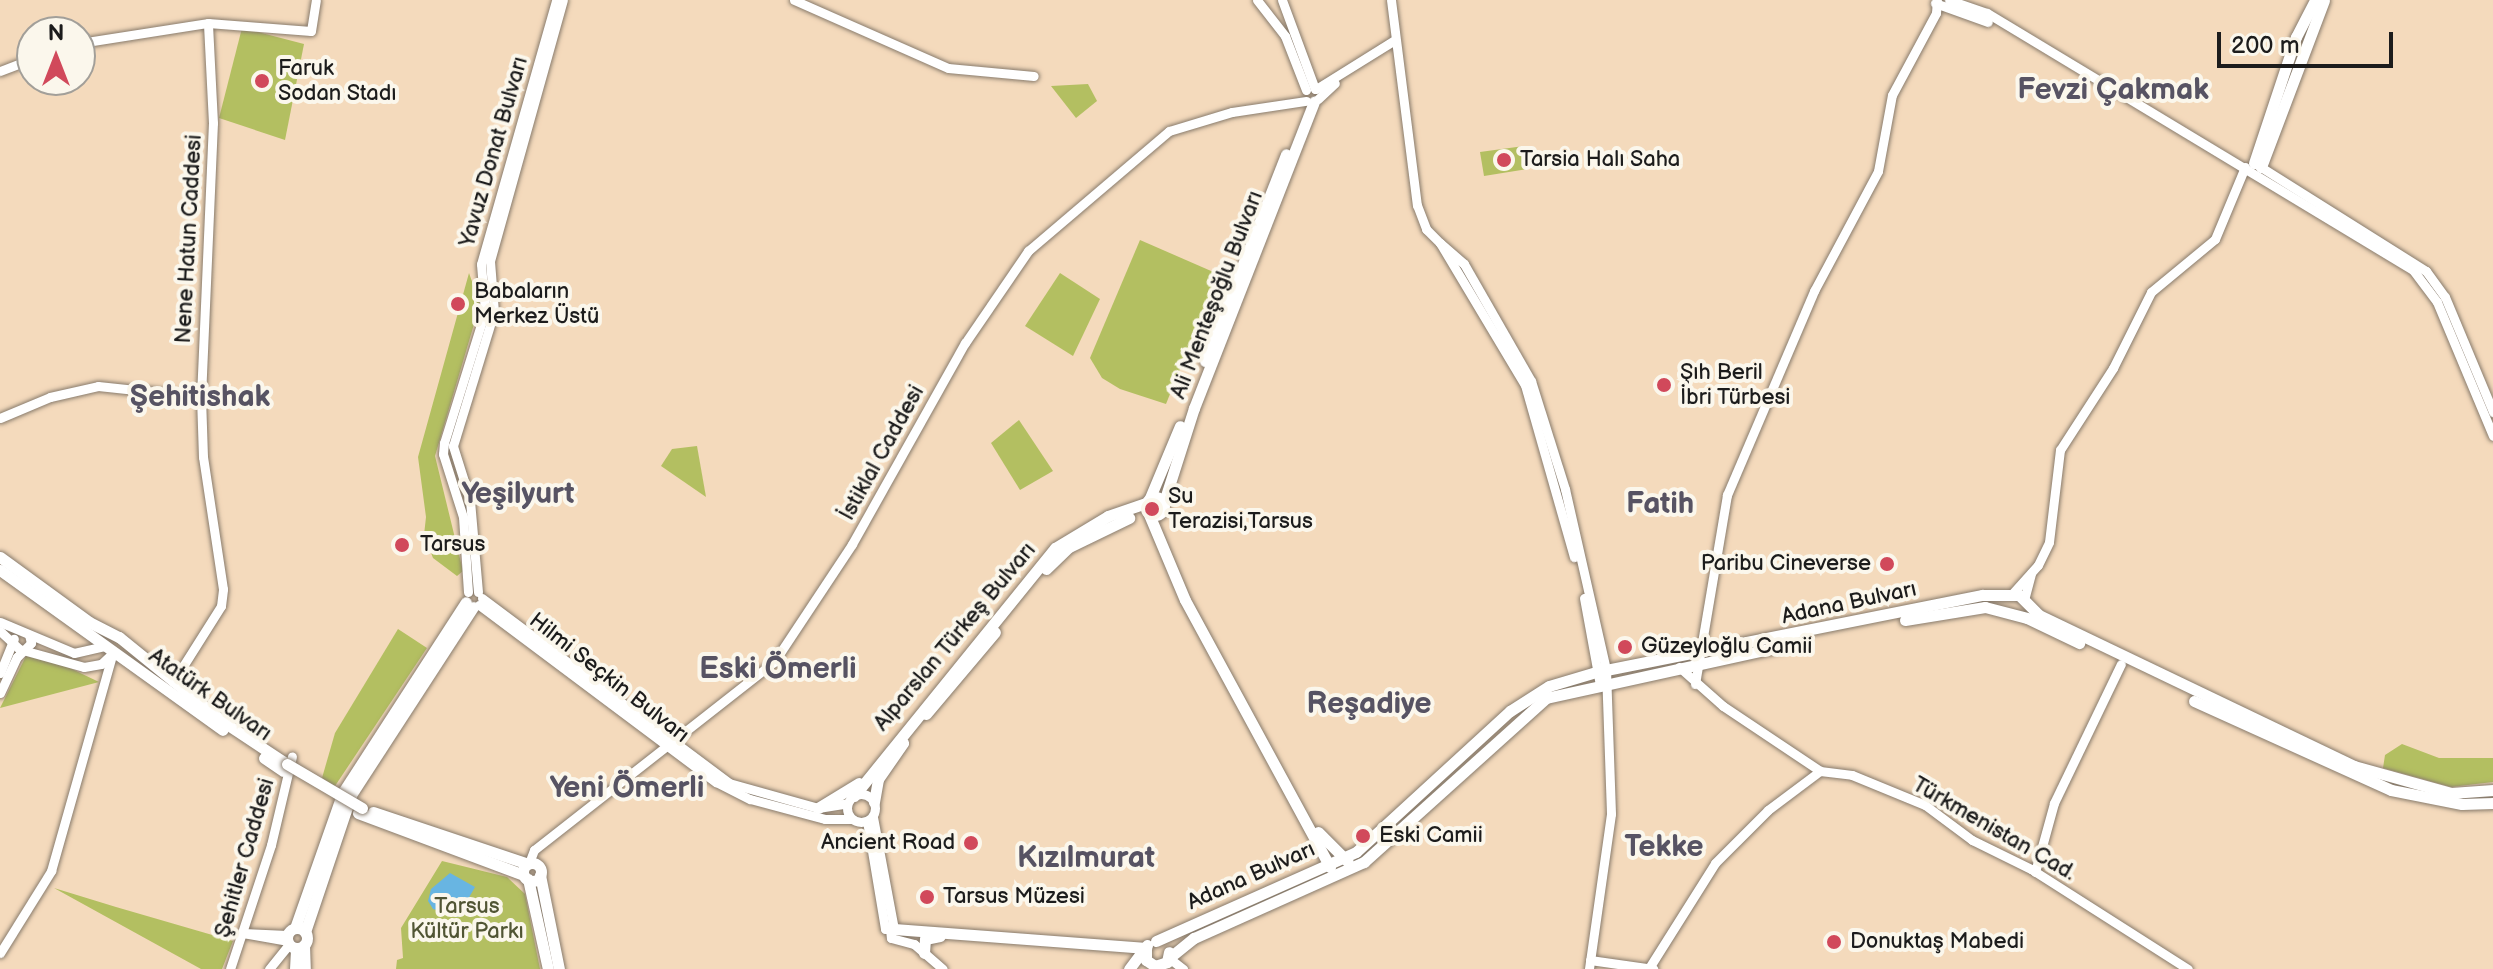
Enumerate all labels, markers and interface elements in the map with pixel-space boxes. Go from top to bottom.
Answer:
north arrow [16,16,96,96]
scale bar [2221,16,2397,66]
text: N [48,20,64,47]
text: 200 m [2231,31,2300,60]
street label: Yavuz Donat Bulvarı [454,54,534,250]
place label: Faruk Sodan Stadı [278,55,397,106]
marker: Faruk Sodan Stadı [253,72,271,90]
district label: Fevzi Çakmak [2017,72,2209,108]
street label: Nene Hatun Caddesi [170,134,208,344]
place label: Tarsia Halı Saha [1520,147,1681,173]
marker: Tarsia Halı Saha [1495,151,1513,169]
street label: Ali Menteşoğlu Bulvarı [1165,187,1269,403]
place label: Babaların Merkez Üstü [474,278,599,330]
marker: Babaların Merkez Üstü [449,295,467,313]
place label: Şıh Beril İbri Türbesi [1680,359,1791,410]
marker: Şıh Beril İbri Türbesi [1655,376,1673,394]
district label: Şehitishak [130,379,270,415]
street label: İstiklal Caddesi [834,381,930,525]
district label: Yeşilyurt [461,476,575,512]
place label: Su Terazisi,Tarsus [1168,483,1313,534]
district label: Fatih [1626,486,1694,522]
marker: Su Terazisi,Tarsus [1143,500,1161,518]
place label: Tarsus [420,532,485,558]
marker: Tarsus [391,534,413,556]
street label: Alparslan Türkeş Bulvarı [868,537,1042,737]
place label: Paribu Cineverse [1701,551,1871,577]
marker: Paribu Cineverse [1878,555,1896,573]
street label: Adana Bulvarı [1779,576,1919,630]
street label: Hilmi Seçkin Bulvarı [524,607,694,749]
place label: Güzeyloğlu Camii [1641,634,1812,660]
marker: Güzeyloğlu Camii [1616,638,1634,656]
street label: Atatürk Bulvarı [144,643,276,747]
district label: Eski Ömerli [699,651,857,687]
district label: Reşadiye [1306,686,1432,722]
district label: Yeni Ömerli [550,770,704,806]
street label: Türkmenistan Cad. [1908,772,2080,886]
street label: Şehitler Caddesi [210,775,280,941]
place label: Eski Camii [1379,823,1483,849]
marker: Eski Camii [1354,827,1372,845]
district label: Tekke [1624,829,1704,865]
place label: Ancient Road [821,830,955,856]
marker: Ancient Road [962,834,980,852]
street label: Adana Bulvarı [1183,836,1319,916]
district label: Kızılmurat [1017,840,1155,876]
place label: Tarsus Müzesi [943,884,1085,910]
marker: Tarsus Müzesi [918,888,936,906]
park label: Tarsus Kültür Parkı [410,893,524,944]
place label: Donuktaş Mabedi [1850,929,2024,955]
marker: Donuktaş Mabedi [1825,933,1843,951]

